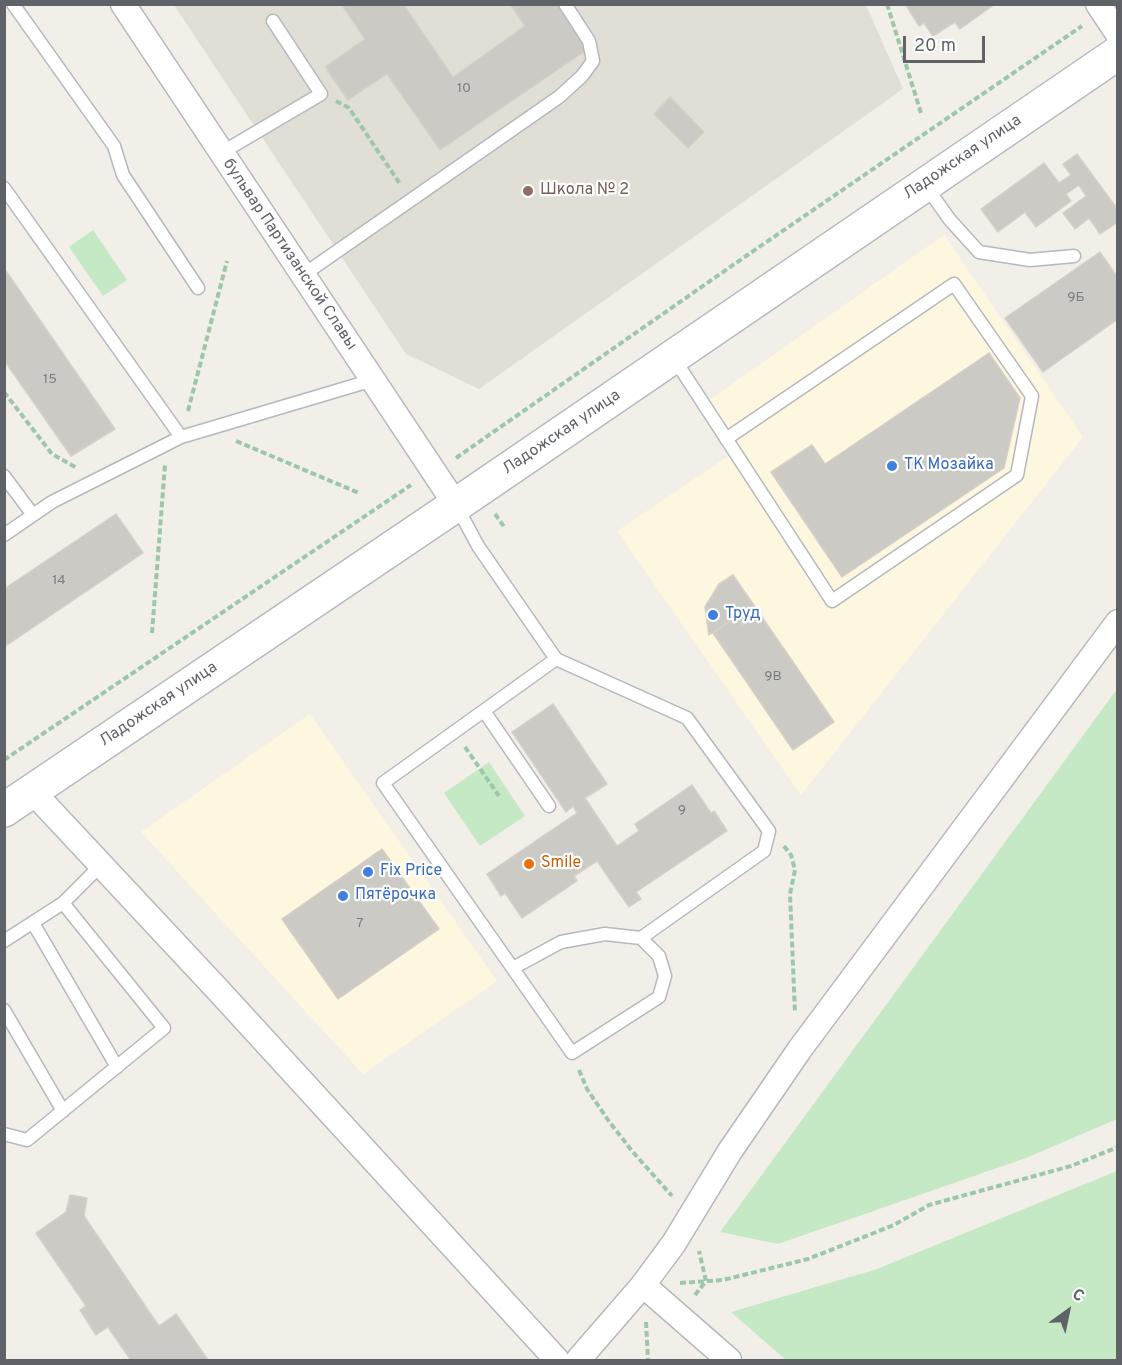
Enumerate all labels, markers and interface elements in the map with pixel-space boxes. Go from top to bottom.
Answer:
scale bar [906,24,988,62]
text: 20 m [914,35,956,58]
house number: 10 [457,81,471,97]
street label: Ладожская улица [900,111,1026,205]
street label: бульвар Партизанской Славы [218,156,360,354]
place label: Школа № 2 [540,181,629,201]
marker: Школа № 2 [521,184,535,198]
house number: 9Б [1067,290,1085,306]
house number: 15 [43,372,57,388]
street label: Ладожская улица [499,386,625,480]
place label: ТК Мозайка [904,456,994,476]
marker: ТК Мозайка [885,459,899,473]
house number: 14 [52,573,66,589]
place label: Труд [725,605,761,625]
marker: Труд [706,608,720,622]
street label: Ладожская улица [96,658,222,752]
house number: 9В [764,669,782,685]
house number: 9 [678,803,686,819]
place label: Smile [541,854,581,874]
marker: Smile [522,857,536,871]
place label: Fix Price [380,862,442,882]
marker: Fix Price [361,865,375,879]
place label: Пятёрочка [355,886,436,906]
marker: Пятёрочка [336,889,350,903]
house number: 7 [356,916,364,932]
north arrow [1038,1281,1098,1341]
text: С [1068,1285,1088,1307]

